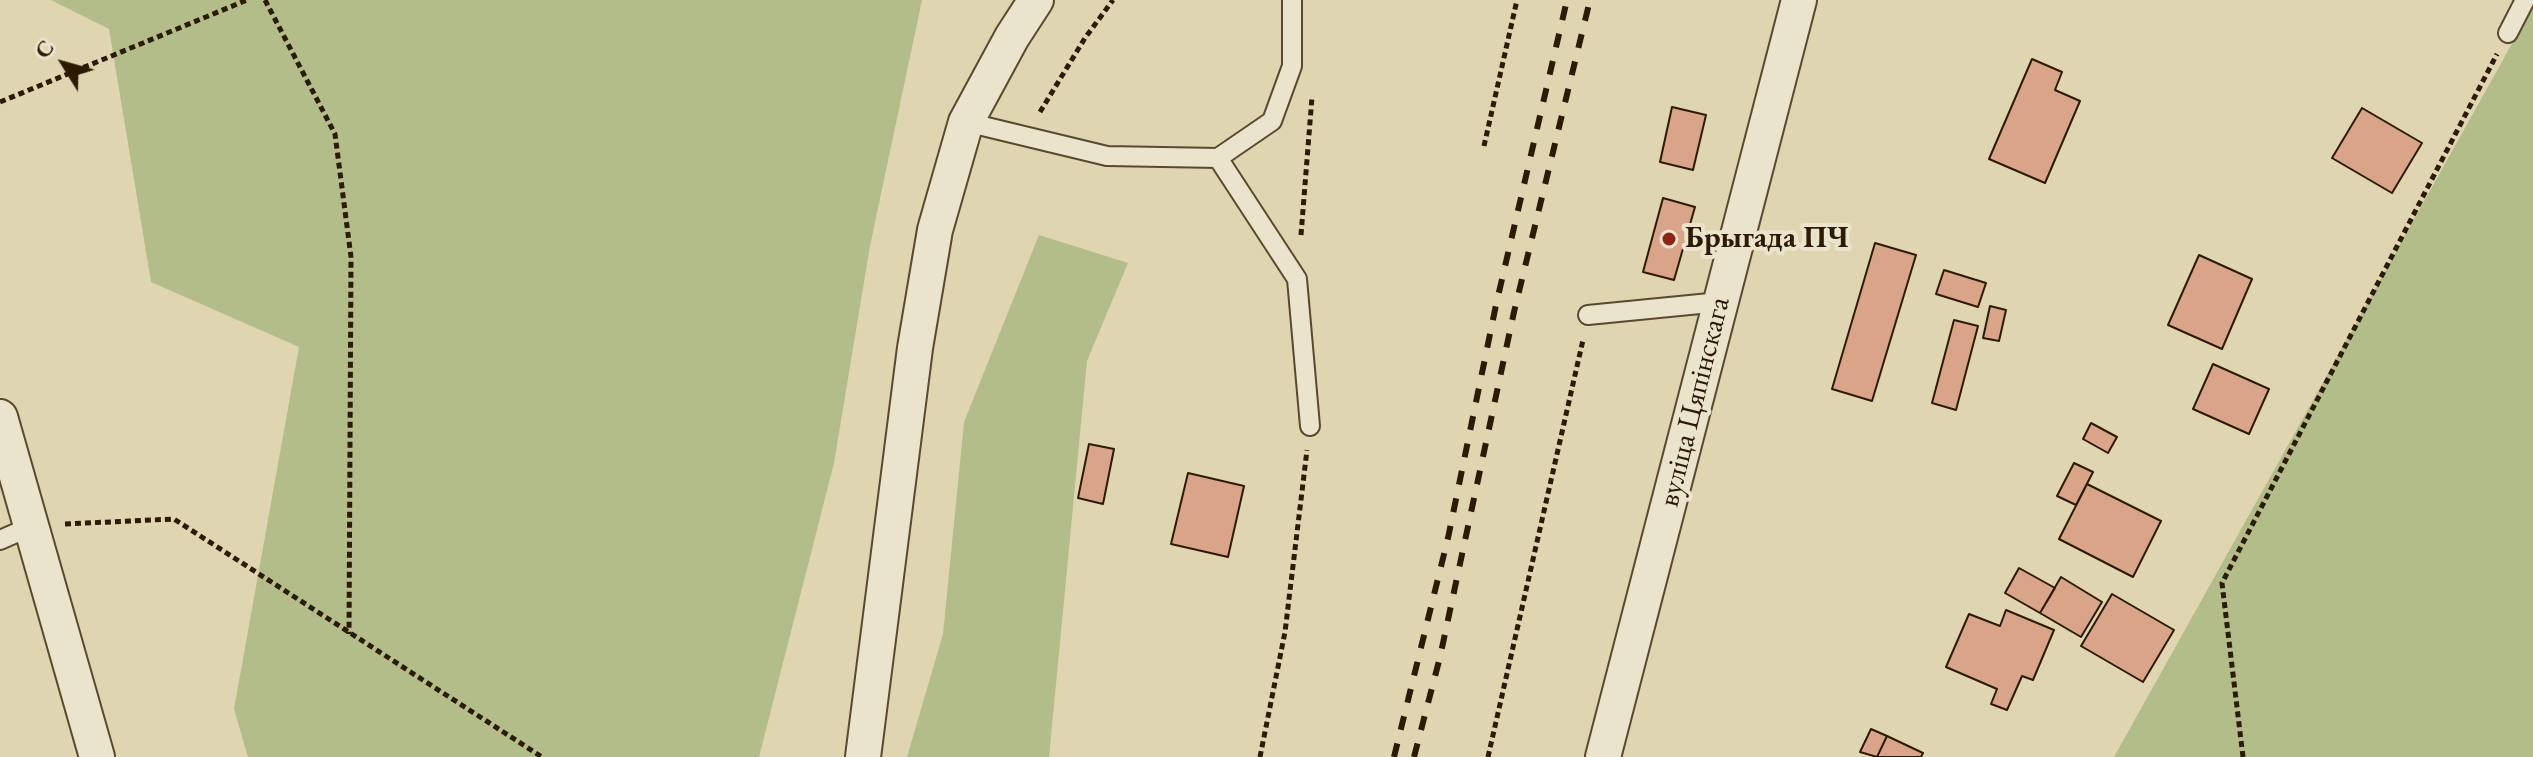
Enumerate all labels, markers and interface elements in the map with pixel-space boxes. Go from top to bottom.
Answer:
north arrow [24,24,104,104]
text: С [28,34,61,64]
place label: Брыгада ПЧ [1685,221,1849,257]
marker: Брыгада ПЧ [1660,230,1678,248]
street label: вуліца Цяпінскага [1652,293,1738,511]

